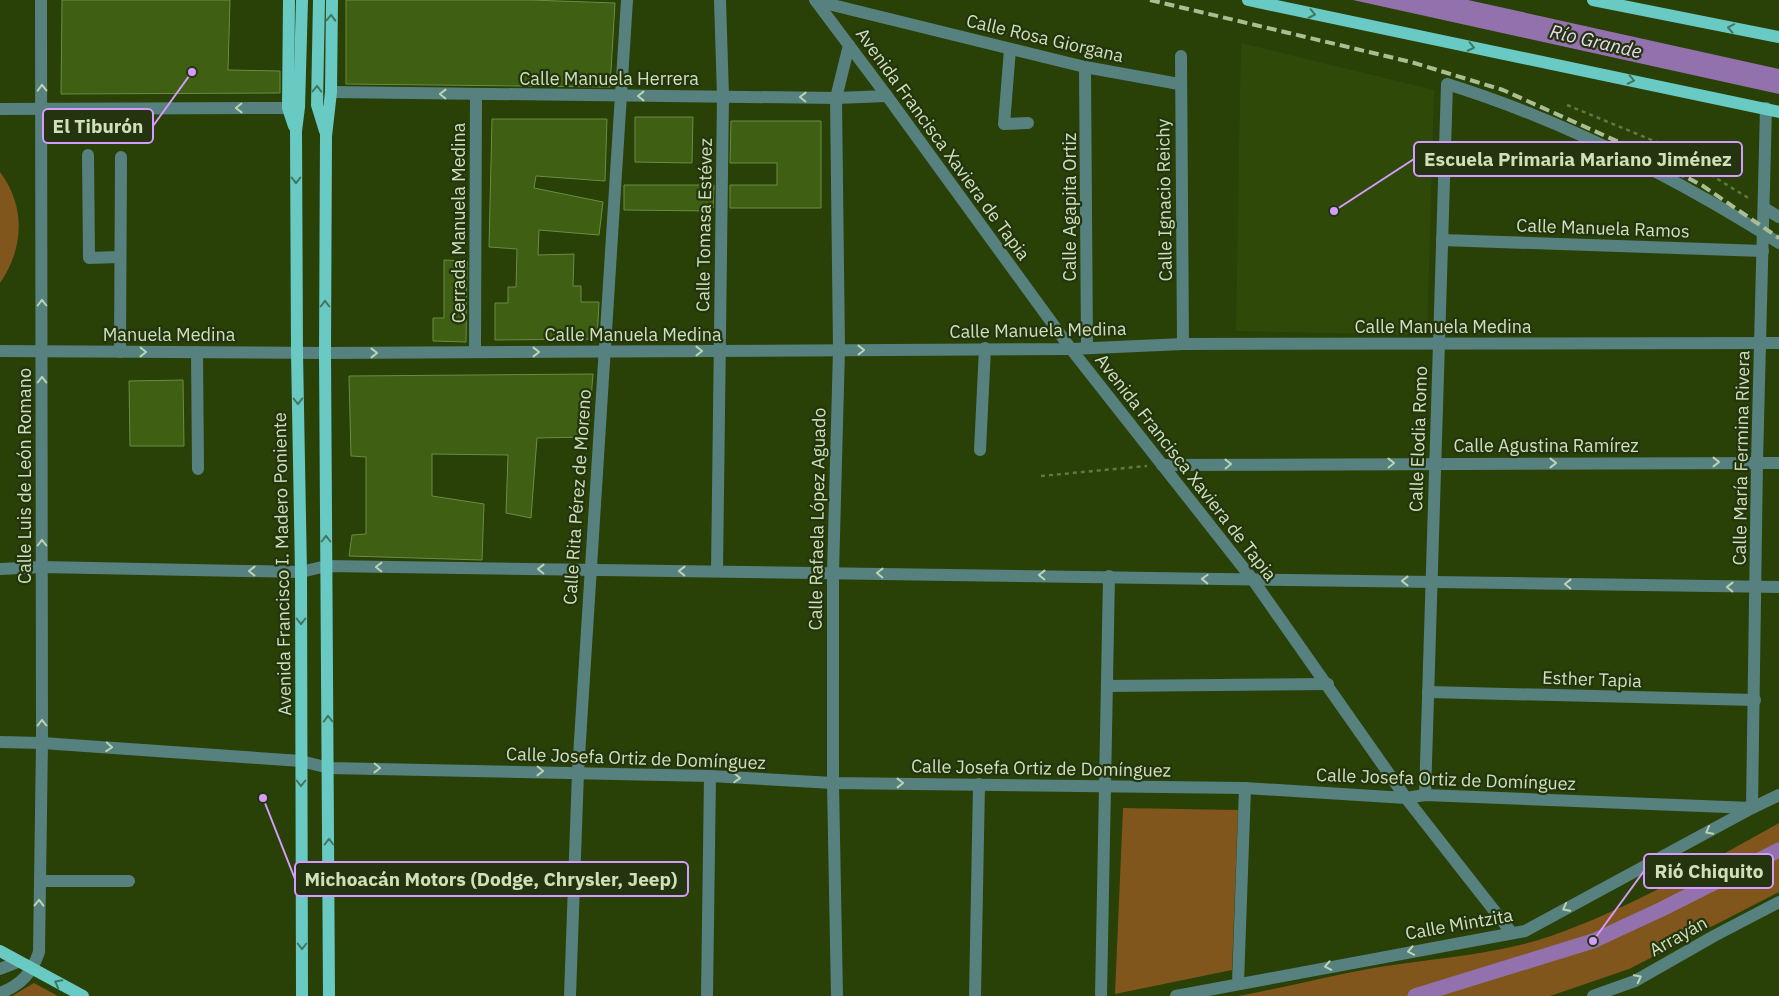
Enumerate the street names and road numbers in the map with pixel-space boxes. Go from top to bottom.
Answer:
street label: Calle Rosa Giorgana [964,9,1126,67]
street label: Avenida Francisca Xaviera de Tapia [851,23,1035,265]
street label: Calle Manuela Herrera [519,67,699,90]
street label: Calle Ignacio Reichy [1151,118,1177,282]
street label: Cerrada Manuela Medina [447,122,470,323]
street label: Calle Agapita Ortiz [1058,133,1081,281]
street label: Calle Tomasa Estévez [691,138,717,312]
street label: Calle Manuela Ramos [1516,213,1690,243]
street label: Calle Manuela Medina [1354,315,1532,338]
street label: Calle Manuela Medina [949,317,1127,343]
street label: Manuela Medina [103,323,236,346]
street label: Calle Manuela Medina [544,323,722,346]
street label: Avenida Francisca Xaviera de Tapia [1090,349,1282,585]
street label: Calle María Fermina Rivera [1728,350,1754,566]
street label: Calle Elodia Romo [1404,366,1432,512]
street label: Calle Luis de León Romano [13,368,36,584]
street label: Calle Rita Pérez de Moreno [558,388,596,606]
street label: Calle Rafaela López Aguado [804,407,830,631]
street label: Avenida Francisco I. Madero Poniente [268,412,296,716]
street label: Calle Agustina Ramírez [1453,434,1639,457]
street label: Esther Tapia [1542,666,1643,692]
street label: Calle Josefa Ortiz de Domínguez [506,742,766,774]
street label: Calle Josefa Ortiz de Domínguez [911,754,1171,782]
street label: Calle Josefa Ortiz de Domínguez [1316,763,1576,795]
street label: Calle Mintzita [1403,903,1515,945]
street label: Arrayán [1645,911,1711,961]

